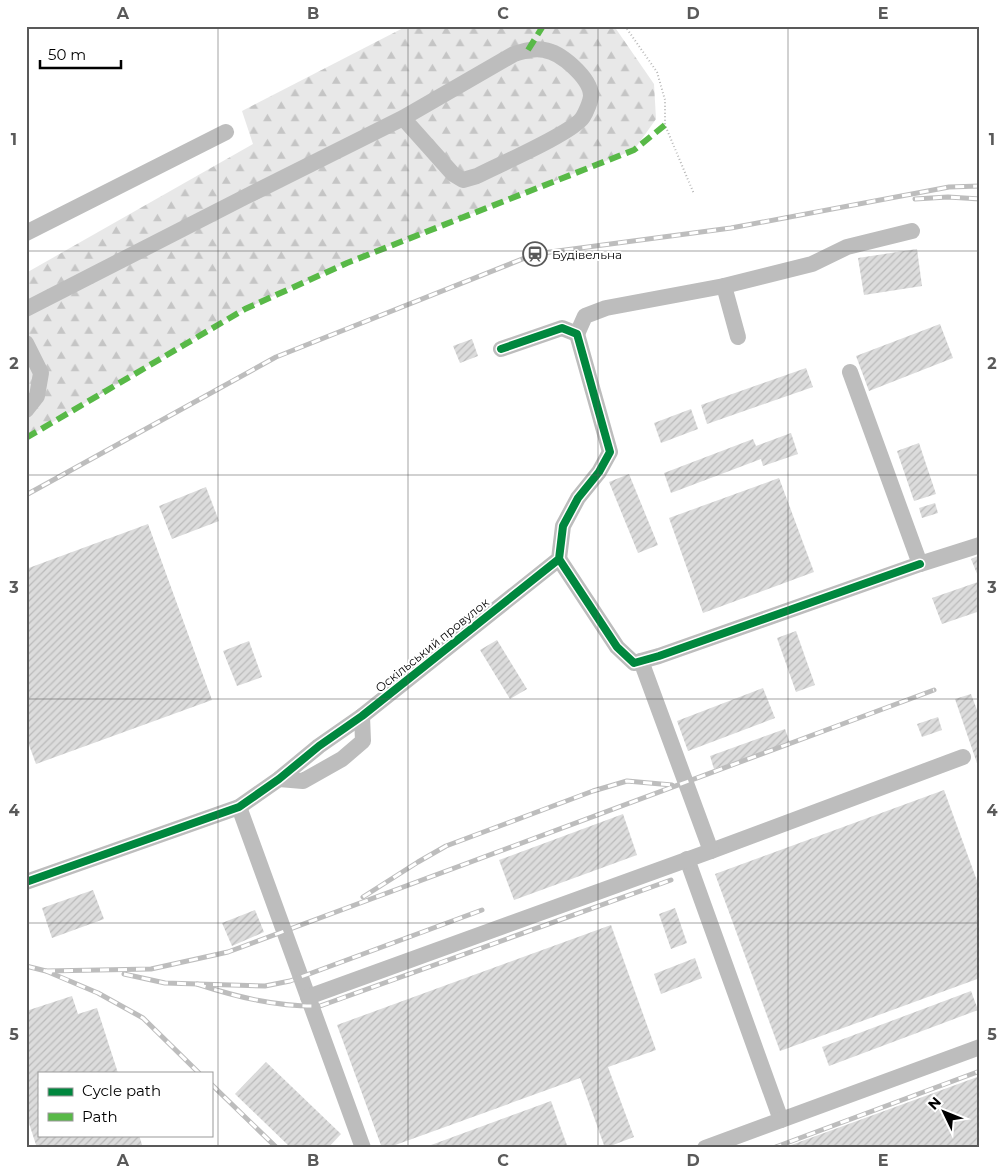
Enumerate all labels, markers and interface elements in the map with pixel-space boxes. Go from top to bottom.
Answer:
text: A [116,4,130,23]
text: B [307,4,319,23]
text: C [497,4,509,23]
text: D [686,4,700,23]
text: E [878,4,888,23]
scale bar [40,38,121,70]
text: 50 m [48,45,86,64]
text: 1 [11,130,17,149]
text: 1 [989,130,995,149]
station icon: Будівельна [522,241,548,267]
place label: Будівельна [552,247,622,262]
text: 2 [9,354,19,373]
text: 2 [987,354,997,373]
text: 3 [8,578,19,597]
text: 3 [986,578,997,597]
street label: Оскільський провулок [372,595,492,695]
text: 4 [8,801,20,820]
text: 4 [986,801,998,820]
text: 5 [9,1025,19,1044]
text: 5 [987,1025,997,1044]
legend [38,1072,212,1136]
text: Cycle path [82,1081,161,1100]
north arrow [918,1086,968,1136]
text: N [924,1093,945,1113]
text: Path [82,1107,118,1126]
text: A [116,1151,130,1170]
text: B [307,1151,319,1170]
text: C [497,1151,509,1170]
text: D [686,1151,700,1170]
text: E [878,1151,888,1170]

